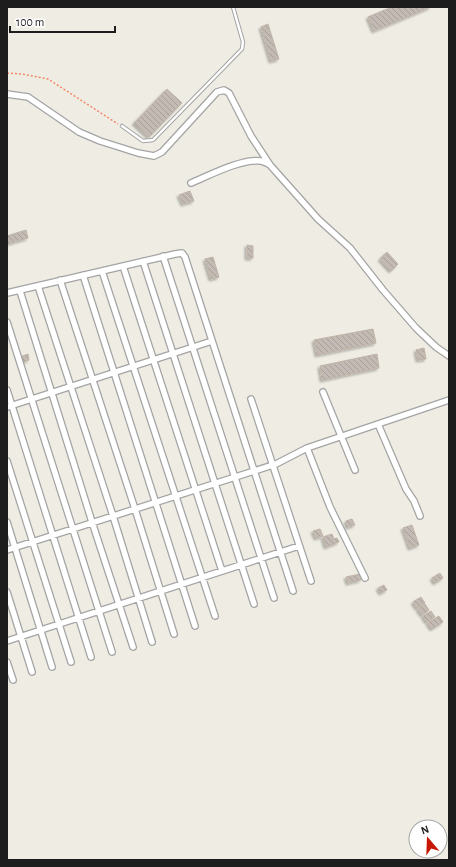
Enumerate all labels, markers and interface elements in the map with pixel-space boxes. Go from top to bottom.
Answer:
scale bar [10,8,115,34]
text: 100 m [16,16,44,28]
north arrow [408,819,448,859]
text: N [419,824,430,836]

